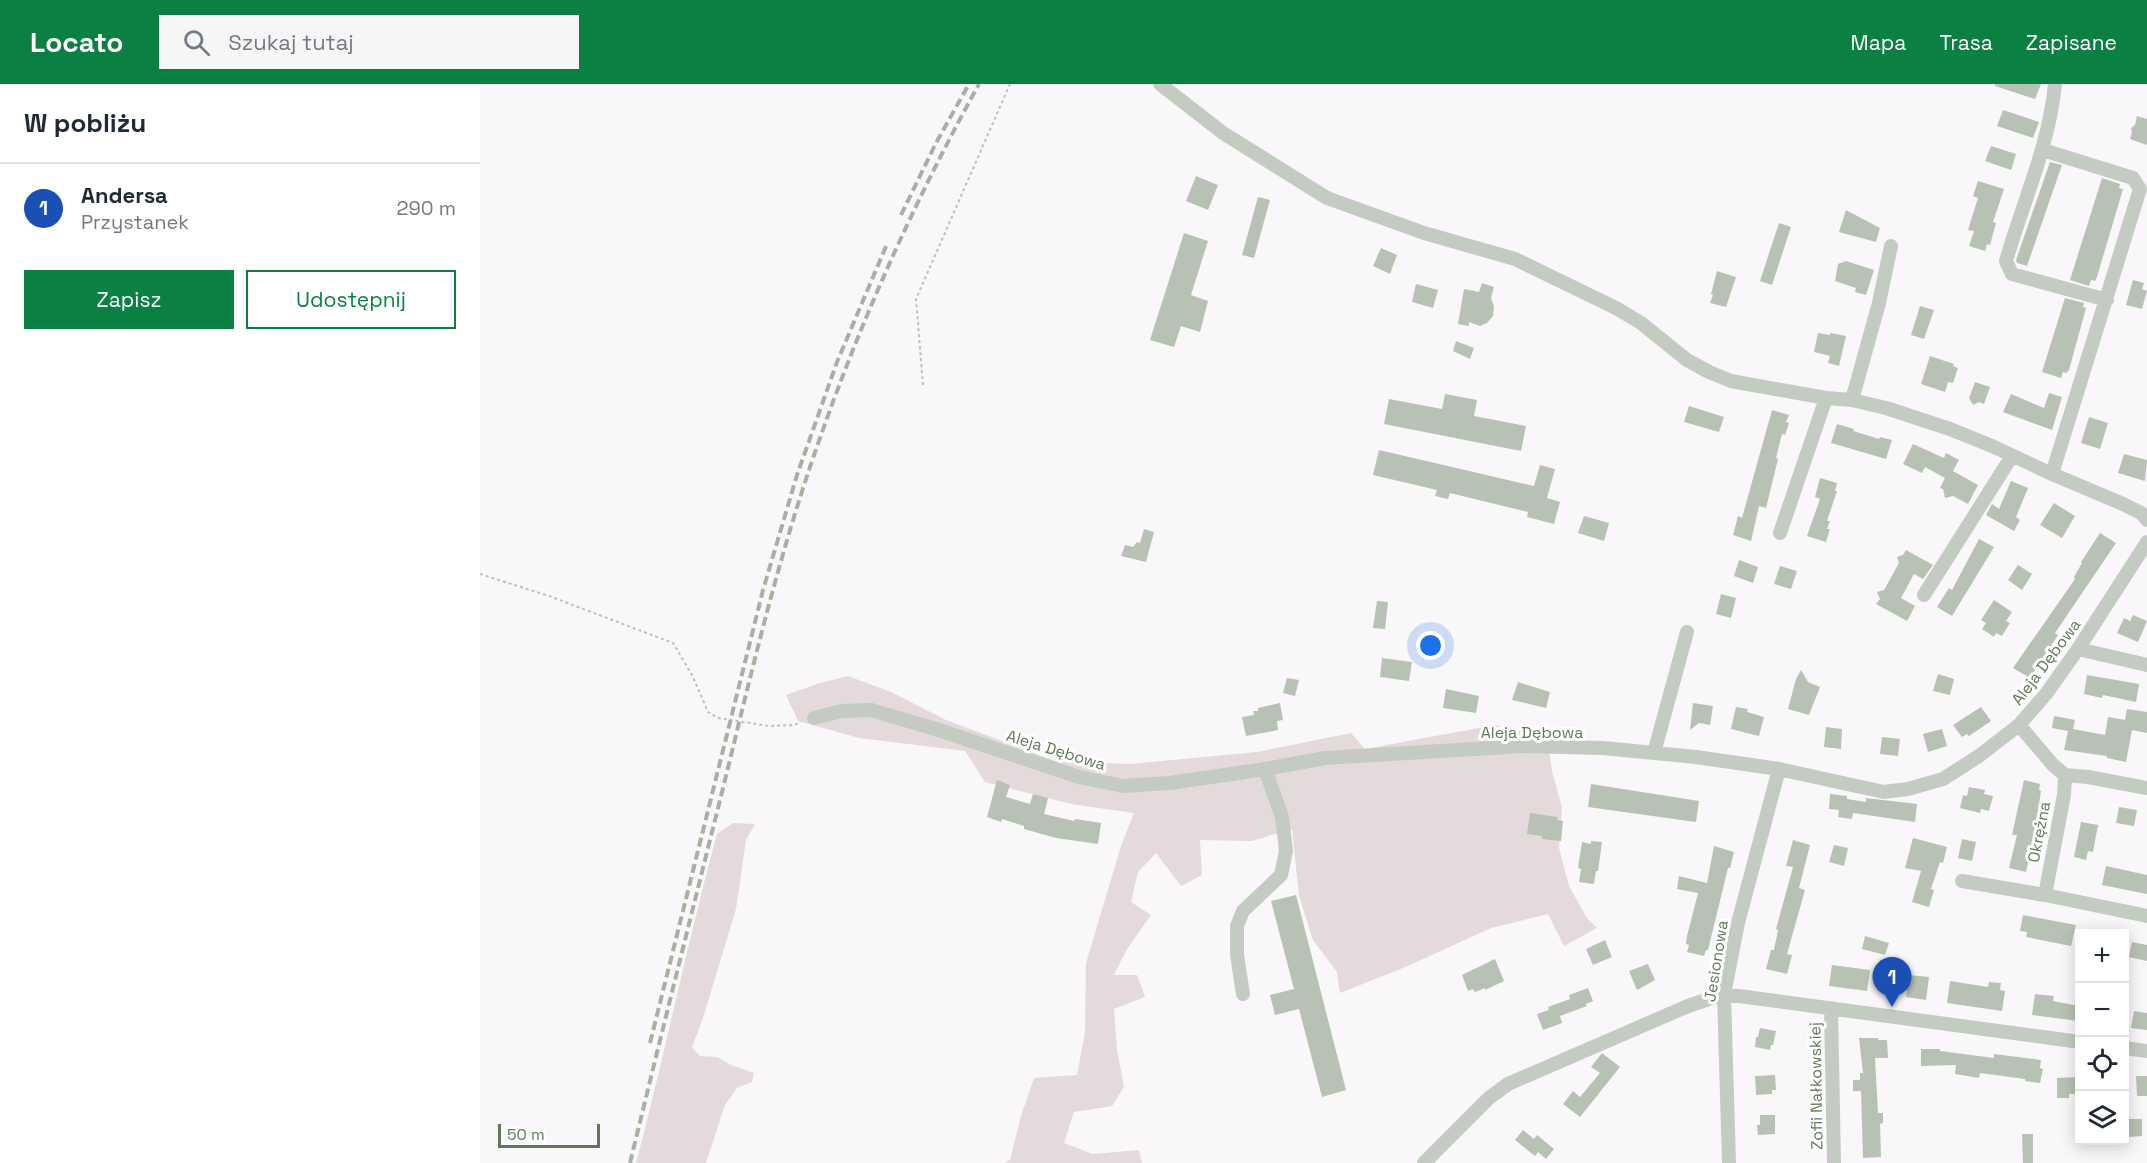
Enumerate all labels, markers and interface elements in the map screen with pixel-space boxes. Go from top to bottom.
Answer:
search box [159,15,579,69]
text: Locato [30,24,123,60]
icon: search [180,26,213,59]
text: Szukaj tutaj [228,28,354,56]
text: Mapa [1851,29,1906,56]
text: Trasa [1939,29,1993,56]
text: Zapisane [2026,29,2117,56]
text: W pobliżu [24,106,146,140]
text: Andersa [81,181,168,209]
text: 1 [39,195,48,221]
text: 290 m [397,195,456,221]
text: Przystanek [81,209,189,235]
button: Zapisz [24,270,234,329]
button: Udostępnij [246,270,456,329]
street label: Aleja Dębowa [2007,615,2085,709]
your location [1416,631,1445,660]
street label: Aleja Dębowa [1481,722,1583,743]
street label: Aleja Dębowa [1004,725,1108,775]
street label: Okrężna [2023,800,2055,864]
street label: Jesionowa [1699,919,1733,1003]
map controls [2075,929,2129,1145]
button: + [2075,929,2129,983]
pin: 1 [1872,958,1912,1007]
button: − [2075,983,2129,1037]
street label: Zofii Nałkowskiej [1804,1022,1828,1150]
button: locate [2075,1037,2129,1091]
button: layers [2075,1091,2129,1145]
scale bar [498,1121,600,1148]
text: 50 m [507,1124,545,1145]

